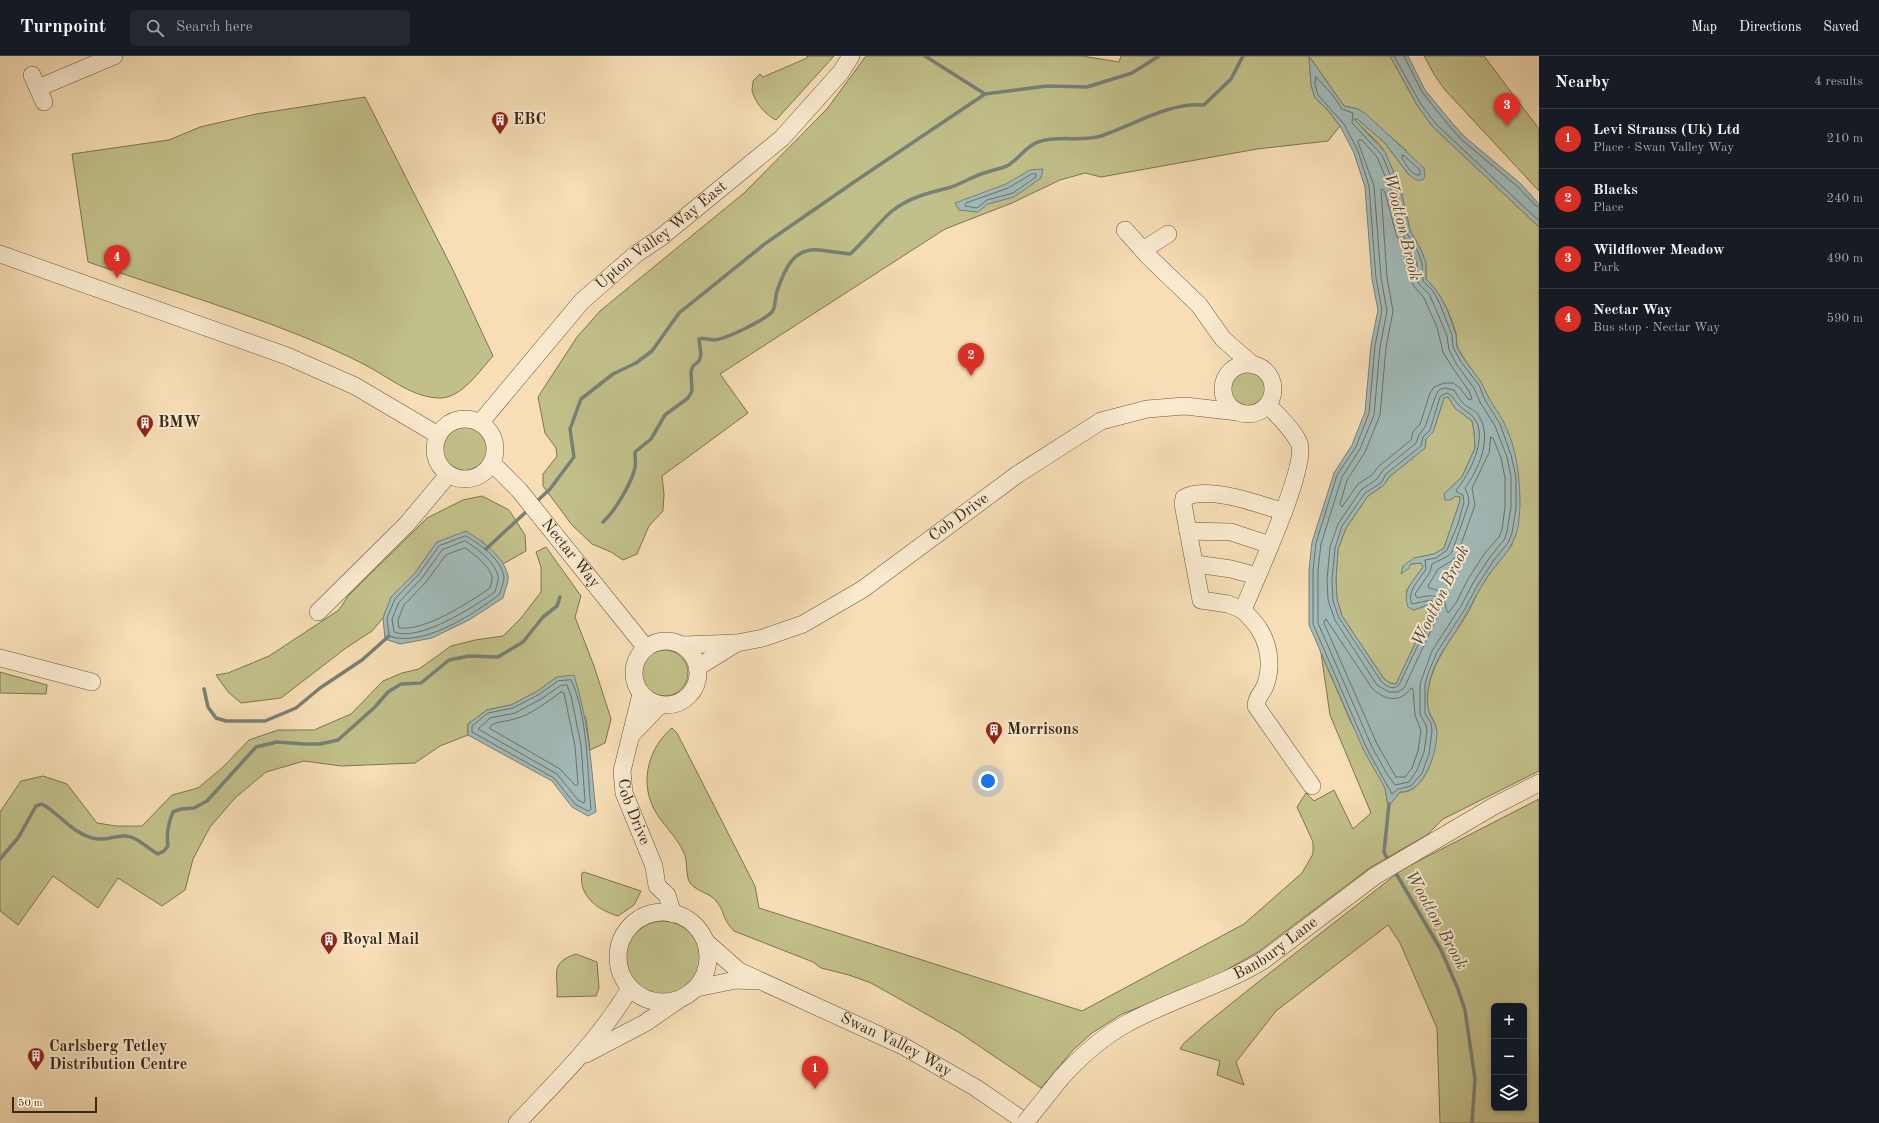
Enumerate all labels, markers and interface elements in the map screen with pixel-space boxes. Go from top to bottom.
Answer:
search box [130,10,410,46]
icon: search [144,17,166,39]
text: Turnpoint [20,18,106,37]
text: Search here [176,20,253,35]
text: Map [1691,20,1717,34]
text: Directions [1739,20,1801,34]
text: Saved [1823,20,1859,34]
text: Nearby [1555,74,1610,91]
text: 4 results [1814,75,1863,88]
pin: 3 [1494,93,1520,126]
building icon: EBC [490,110,510,135]
place label: EBC [513,112,546,128]
text: Levi Strauss (Uk) Ltd [1593,123,1740,138]
text: 1 [1564,132,1572,145]
text: 210 m [1826,132,1863,145]
text: Place · Swan Valley Way [1593,141,1734,154]
water label: Wootton Brook [1380,171,1424,283]
street label: Upton Valley Way East [593,178,731,293]
text: Blacks [1593,183,1638,198]
text: 2 [1564,192,1572,205]
text: 240 m [1826,192,1863,205]
text: Place [1593,201,1623,214]
text: Wildflower Meadow [1593,243,1725,258]
pin: 4 [104,245,130,278]
text: 3 [1564,252,1572,265]
text: 490 m [1826,252,1863,265]
text: Park [1593,261,1620,274]
text: Nectar Way [1593,303,1672,318]
text: 4 [1564,312,1572,325]
text: 590 m [1826,312,1863,325]
text: Bus stop · Nectar Way [1593,321,1720,334]
pin: 2 [958,343,984,376]
building icon: BMW [135,413,155,438]
place label: BMW [158,415,201,431]
street label: Cob Drive [926,490,992,545]
street label: Nectar Way [538,516,603,592]
water label: Wootton Brook [1409,543,1473,649]
building icon: Morrisons [984,720,1004,745]
place label: Morrisons [1007,722,1079,738]
your location [978,771,998,791]
street label: Cob Drive [615,778,653,847]
water label: Wootton Brook [1402,868,1470,972]
street label: Banbury Lane [1231,914,1321,983]
building icon: Royal Mail [319,930,339,955]
place label: Royal Mail [342,932,419,948]
map controls [1491,1003,1527,1111]
button: + [1491,1003,1527,1039]
street label: Swan Valley Way [838,1010,955,1080]
place label: Carlsberg Tetley Distribution Centre [49,1039,187,1073]
button: − [1491,1039,1527,1075]
building icon: Carlsberg Tetley Distribution Centre [26,1046,46,1071]
pin: 1 [802,1056,828,1089]
button: layers [1491,1075,1527,1111]
scale bar [12,1095,97,1114]
text: 50 m [18,1098,43,1109]

